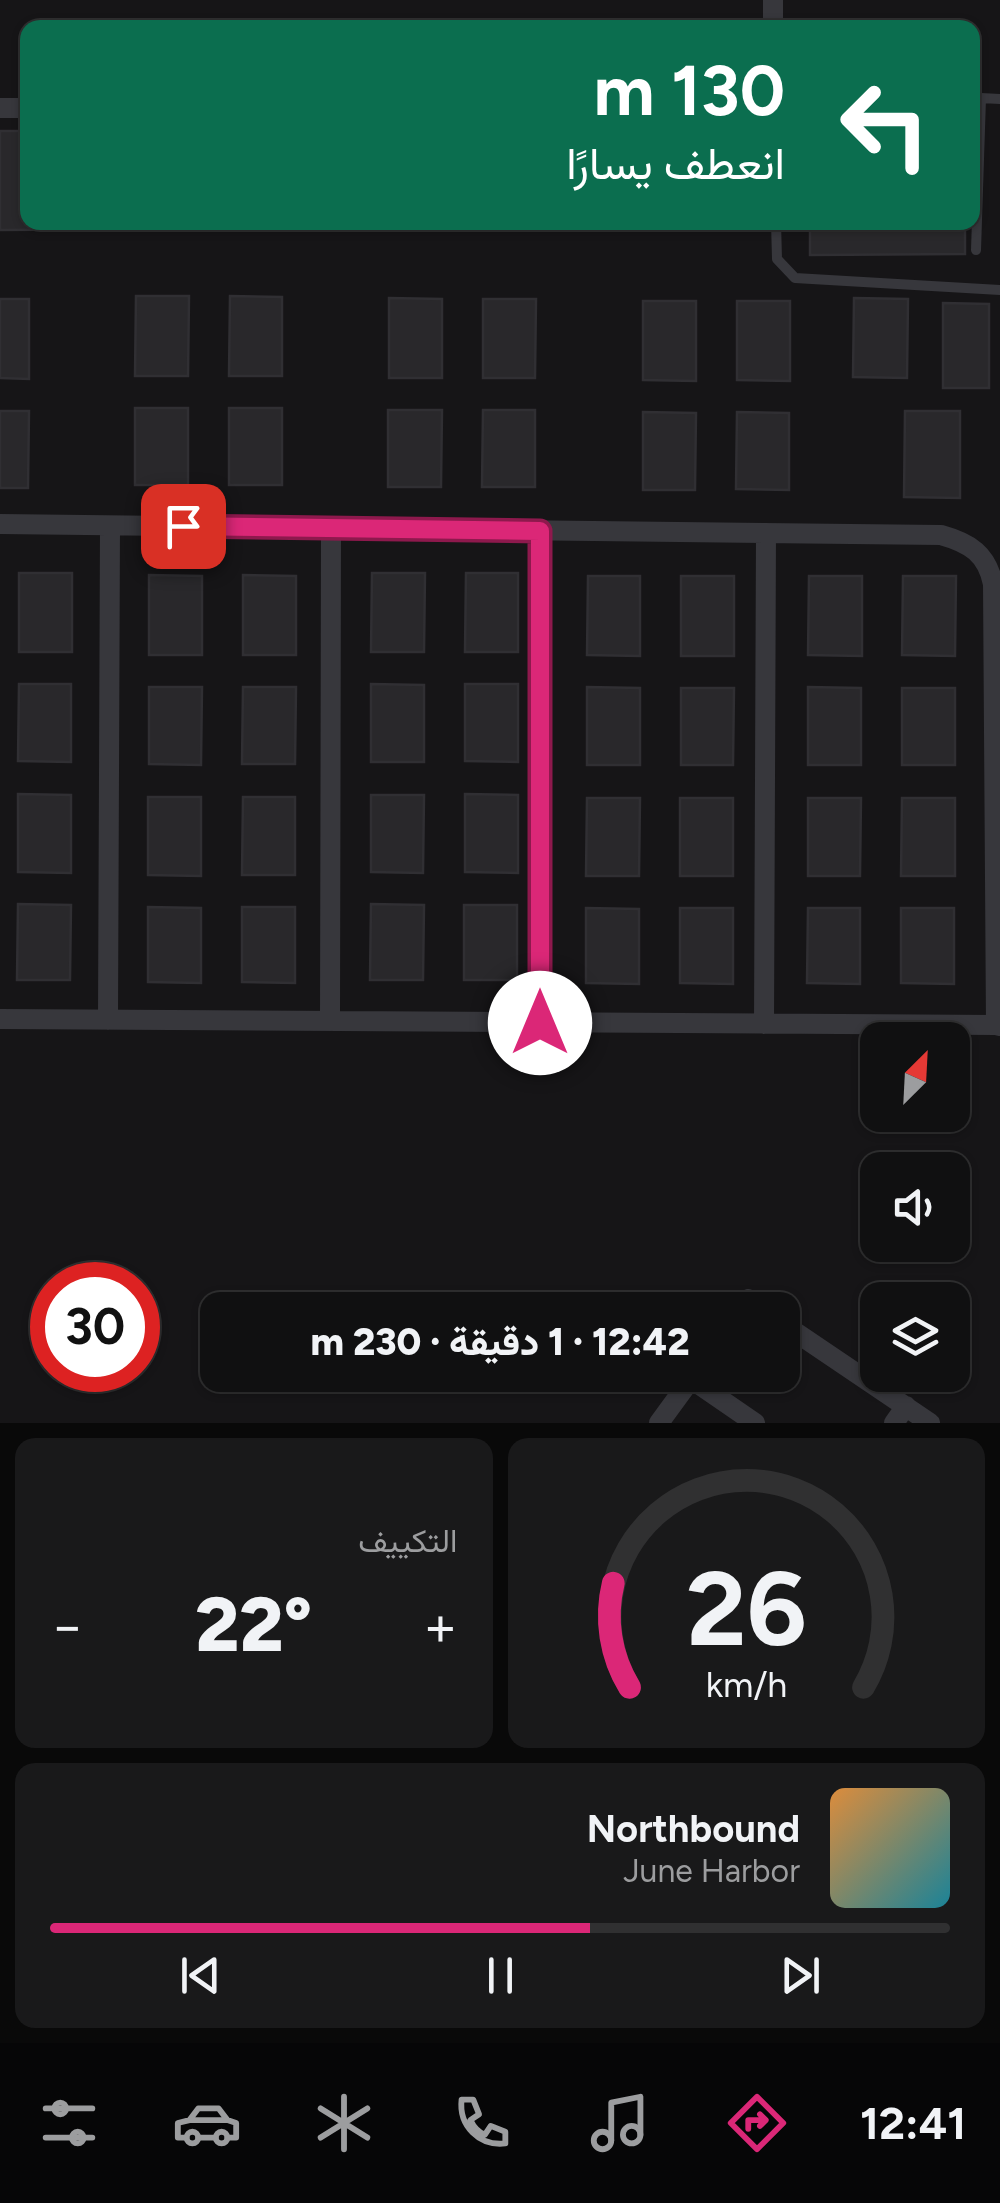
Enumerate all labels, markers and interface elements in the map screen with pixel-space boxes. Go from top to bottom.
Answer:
text: 130 m [593,48,785,133]
icon: left [820,60,950,190]
text: انعطف يسارًا [566,136,785,190]
pin [141,484,226,569]
icon: arrive [156,499,211,554]
position arrow [488,971,592,1075]
north arrow [860,1022,970,1132]
map controls [860,1022,970,1392]
button: sound [860,1152,970,1262]
speed limit sign: 30 [30,1262,160,1392]
button: layers [860,1282,970,1392]
text: 12:42 · 1 دقيقة · 230 m [311,1319,689,1365]
text: التكييف [358,1522,458,1560]
text: 26 [686,1546,807,1671]
text: 22° [195,1580,312,1670]
text: − [50,1593,84,1659]
text: + [423,1593,458,1659]
text: km/h [705,1663,787,1706]
text: Northbound [587,1806,800,1852]
text: June Harbor [623,1852,800,1890]
icon: previous [173,1948,228,2003]
icon: pause [473,1948,528,2003]
icon: next [773,1948,828,2003]
icon: filters [34,2088,104,2158]
icon: car [172,2088,242,2158]
icon: climate [309,2088,379,2158]
icon: phone [447,2088,517,2158]
icon: music [585,2088,655,2158]
icon: directions [722,2088,792,2158]
text: 12:41 [860,2096,966,2150]

